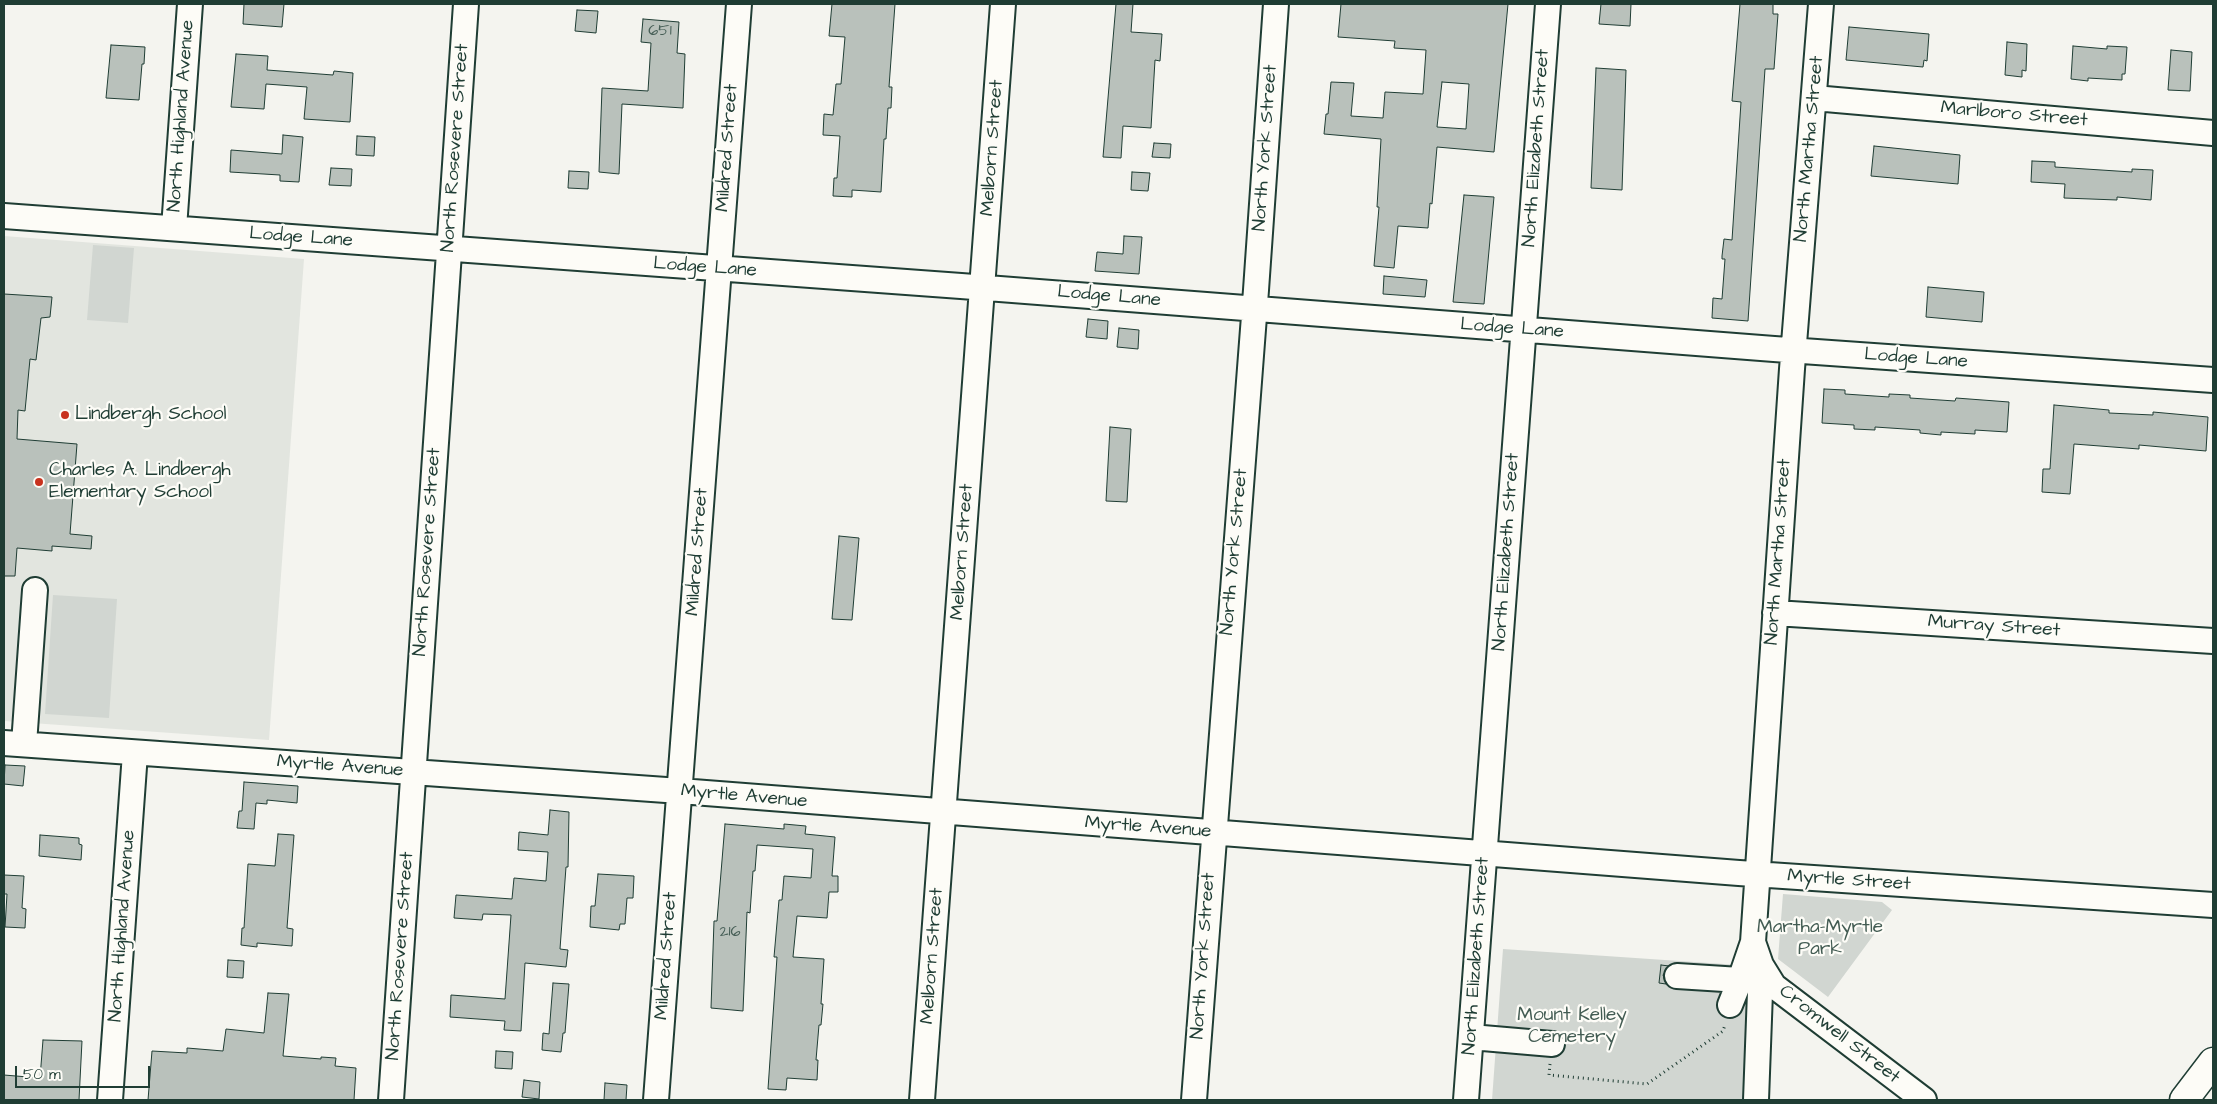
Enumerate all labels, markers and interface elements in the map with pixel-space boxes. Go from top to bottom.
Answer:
street label: North Highland Avenue [164,19,200,213]
house number: 651 [648,22,672,42]
street label: North Rosevere Street [437,43,475,253]
street label: North Elizabeth Street [1519,48,1555,248]
street label: North Martha Street [1791,55,1829,243]
street label: North York Street [1249,64,1283,232]
street label: Melborn Street [977,79,1009,217]
street label: Mildred Street [712,83,744,213]
street label: Marlboro Street [1939,97,2089,133]
street label: Lodge Lane [248,223,354,253]
street label: Lodge Lane [652,253,758,283]
street label: Lodge Lane [1056,281,1162,313]
street label: Lodge Lane [1459,314,1565,344]
street label: Lodge Lane [1863,344,1969,374]
place label: Lindbergh School [75,404,227,426]
marker: Lindbergh School [59,409,71,421]
street label: North Rosevere Street [409,447,447,657]
street label: North Elizabeth Street [1489,452,1525,652]
street label: North Martha Street [1761,458,1797,646]
place label: Charles A. Lindbergh Elementary School [49,460,231,504]
street label: North York Street [1216,468,1254,636]
marker: Charles A. Lindbergh Elementary School [33,476,45,488]
street label: Melborn Street [947,483,979,621]
street label: Mildred Street [682,487,714,617]
street label: Murray Street [1927,611,2061,643]
street label: Myrtle Avenue [276,751,404,783]
street label: Myrtle Avenue [680,780,808,814]
street label: Myrtle Avenue [1084,812,1212,844]
street label: North Highland Avenue [105,829,141,1023]
street label: North Rosevere Street [382,851,420,1061]
street label: North Elizabeth Street [1459,856,1495,1056]
street label: Myrtle Street [1786,865,1912,897]
street label: North York Street [1187,872,1221,1040]
street label: Melborn Street [917,887,949,1025]
street label: Mildred Street [651,891,683,1021]
park label: Martha-Myrtle Park [1757,917,1883,961]
house number: 216 [719,923,741,943]
street label: Cromwell Street [1774,981,1904,1089]
park label: Mount Kelley Cemetery [1517,1005,1627,1049]
scale bar [18,1056,152,1088]
text: 50 m [23,1064,61,1085]

